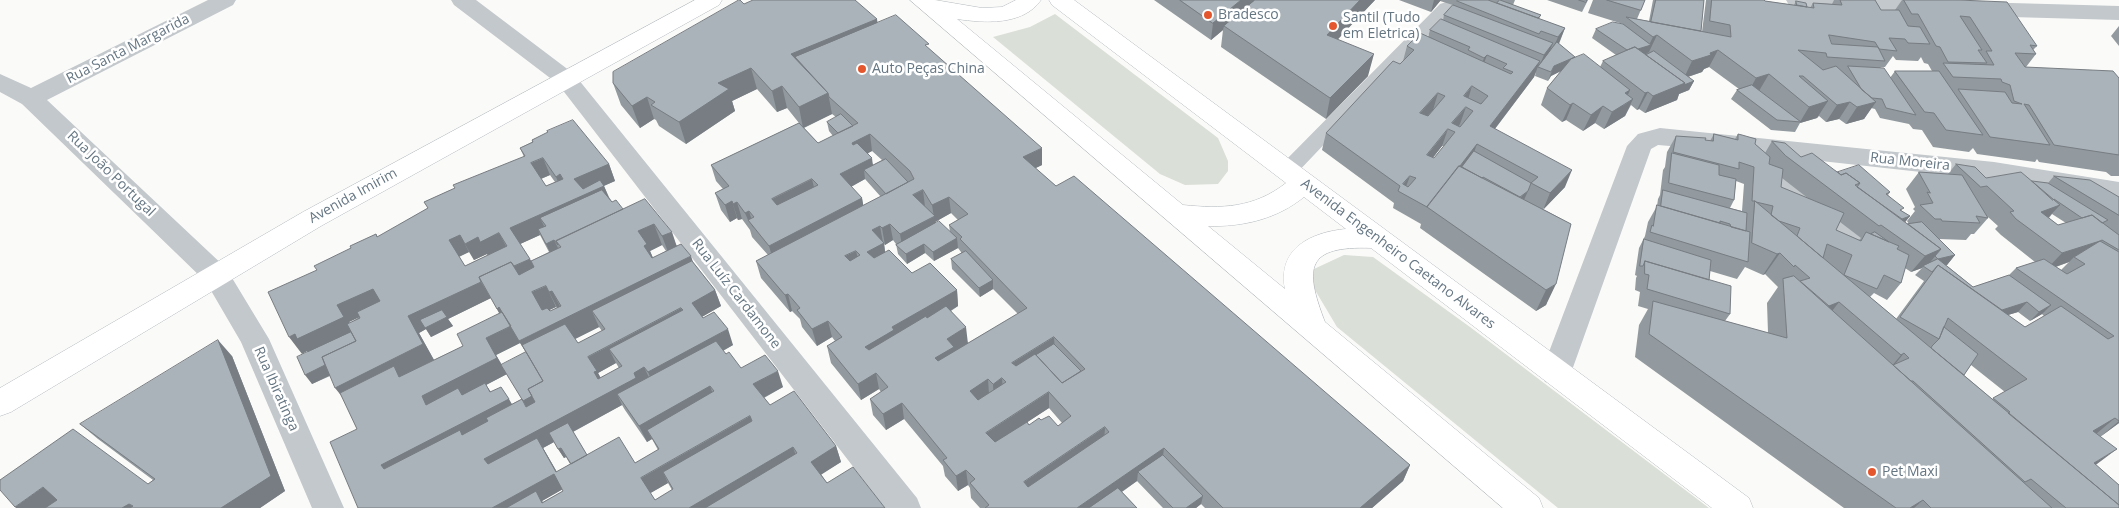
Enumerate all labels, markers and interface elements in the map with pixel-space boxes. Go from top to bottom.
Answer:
place label: Bradesco [1218,7,1279,23]
marker: Bradesco [1202,9,1214,21]
place label: Santil (Tudo em Eletrica) [1343,10,1420,42]
street label: Rua Santa Margarida [64,11,192,87]
marker: Santil (Tudo em Eletrica) [1327,20,1339,32]
place label: Auto Peças China [872,61,985,77]
marker: Auto Peças China [856,63,868,75]
street label: Rua João Portugal [64,128,158,220]
street label: Rua Moreira [1869,149,1951,175]
street label: Avenida Imirim [306,165,400,227]
street label: Avenida Engenheiro Caetano Alvares [1297,175,1499,333]
street label: Rua Luíz Cardamone [688,236,784,352]
street label: Rua Ibiratinga [250,344,302,434]
place label: Pet Maxi [1882,464,1938,480]
marker: Pet Maxi [1866,466,1878,478]

